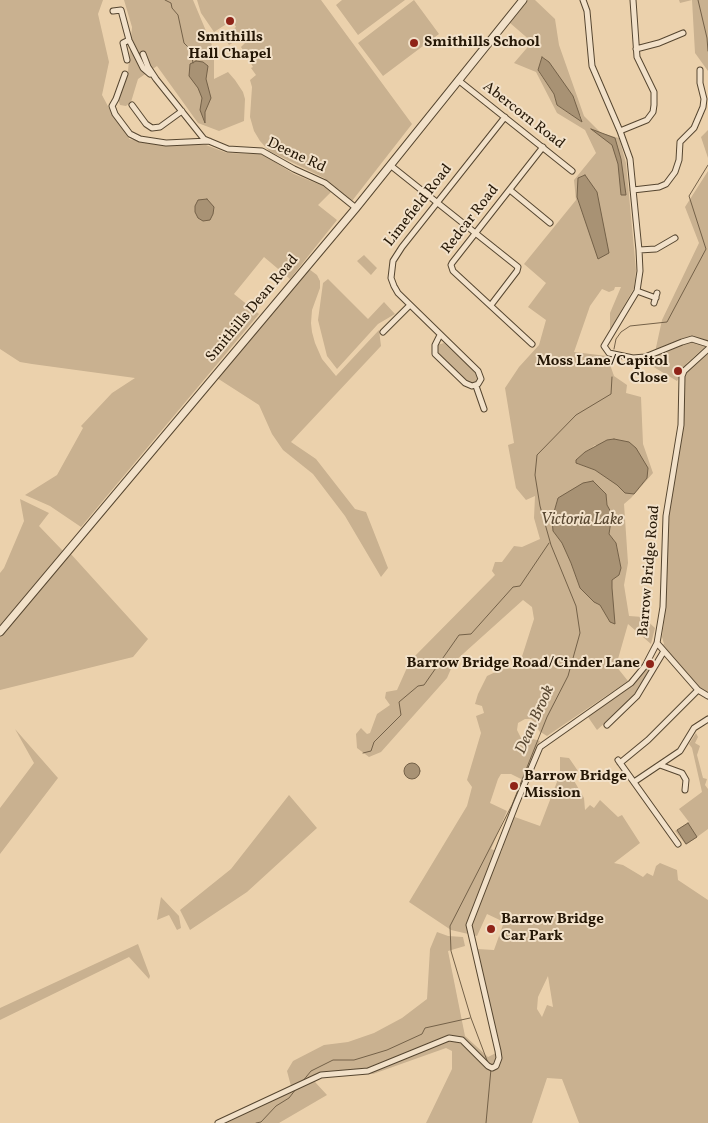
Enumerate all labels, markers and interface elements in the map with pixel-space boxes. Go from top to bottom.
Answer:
marker: Smithills Hall Chapel [224,15,236,27]
place label: Smithills Hall Chapel [189,29,271,64]
place label: Smithills School [424,34,540,52]
marker: Smithills School [408,37,420,49]
street label: Abercorn Road [478,78,568,154]
street label: Deene Rd [264,135,328,177]
street label: Limefield Road [381,161,457,251]
street label: Redcar Road [438,182,504,258]
street label: Smithills Dean Road [203,252,303,366]
place label: Moss Lane/Capitol Close [537,353,668,388]
marker: Moss Lane/Capitol Close [672,365,684,377]
street label: Barrow Bridge Road [635,504,665,638]
water label: Victoria Lake [541,511,623,531]
place label: Barrow Bridge Road/Cinder Lane [406,655,640,673]
marker: Barrow Bridge Road/Cinder Lane [644,658,656,670]
water label: Dean Brook [512,683,560,757]
place label: Barrow Bridge Mission [524,768,627,803]
marker: Barrow Bridge Mission [508,780,520,792]
place label: Barrow Bridge Car Park [501,911,604,946]
marker: Barrow Bridge Car Park [485,923,497,935]

